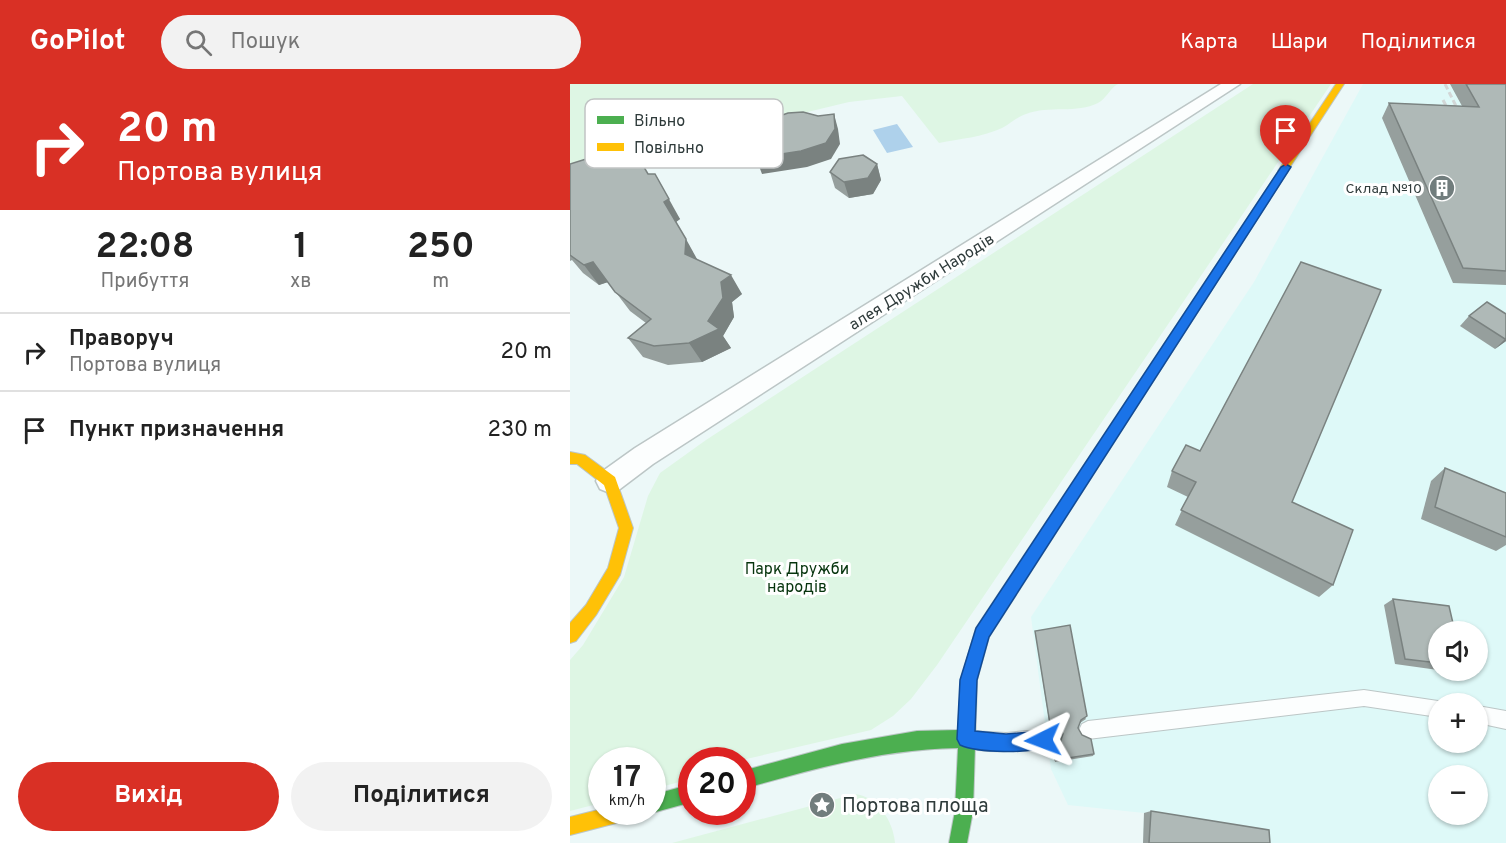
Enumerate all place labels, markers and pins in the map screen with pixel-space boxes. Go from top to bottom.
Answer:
pin [1260,105,1311,167]
building icon: Склад №10 [1427,173,1457,203]
place label: Склад №10 [1346,181,1422,198]
place icon: Портова площа [807,790,837,820]
place label: Портова площа [842,794,989,820]

